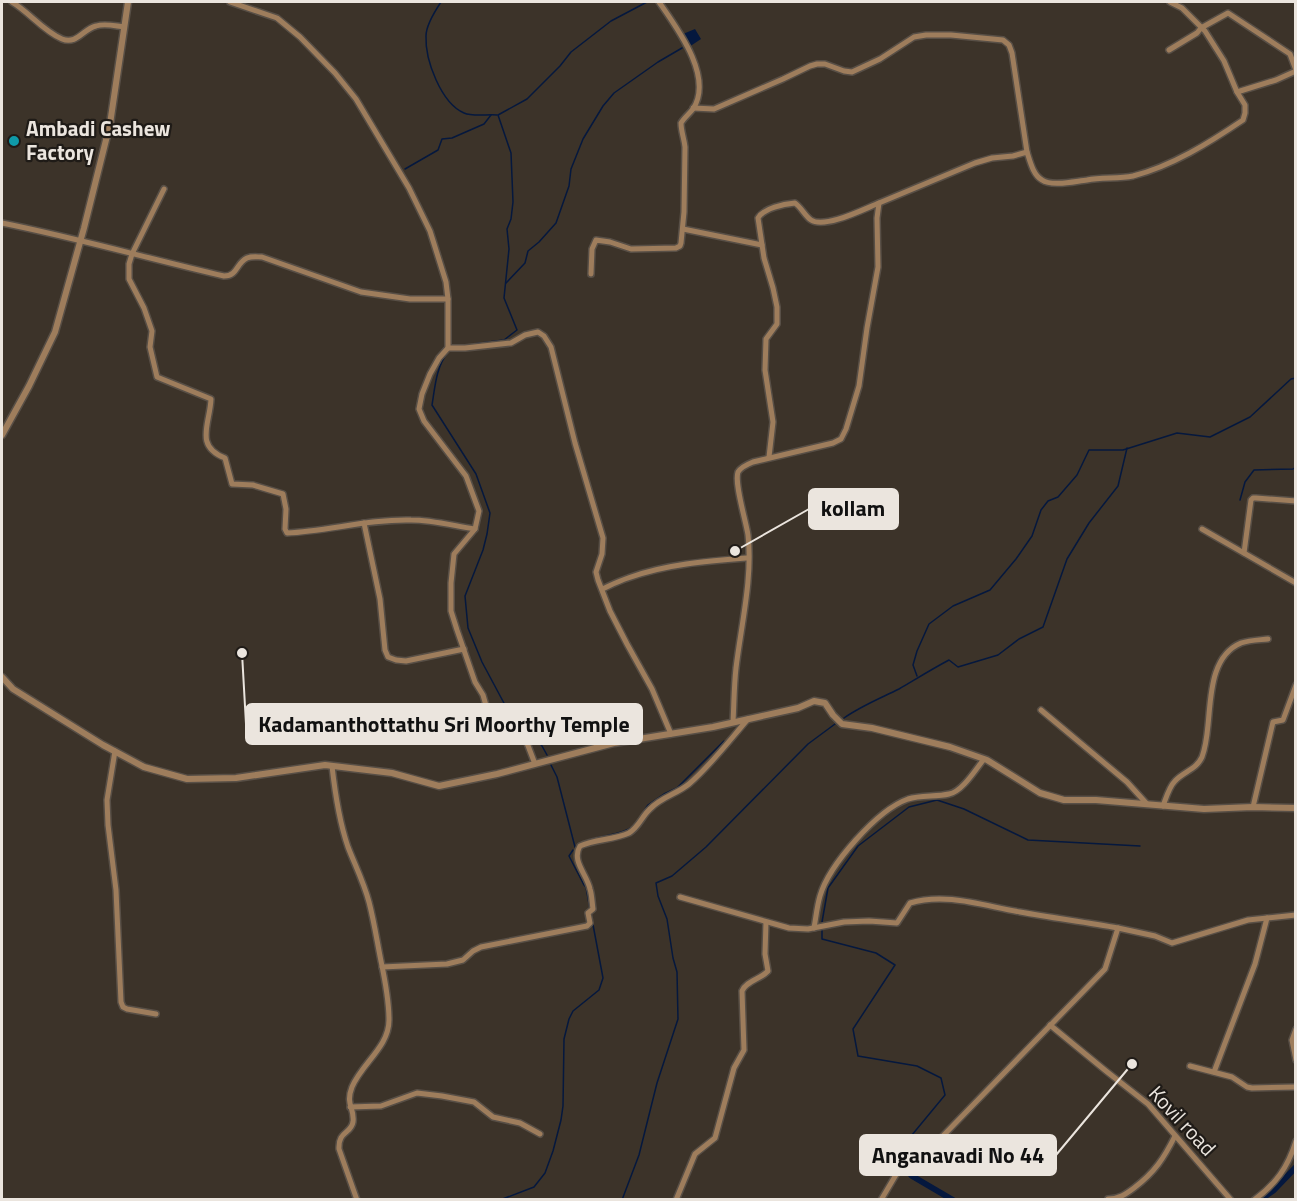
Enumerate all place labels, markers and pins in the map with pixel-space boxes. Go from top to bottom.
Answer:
place label: Ambadi Cashew Factory [26,112,171,168]
marker: Ambadi Cashew Factory [7,134,21,148]
callout: kollam [809,489,898,529]
callout: Kadamanthottathu Sri Moorthy Temple [246,704,642,744]
callout: Anganavadi No 44 [860,1135,1056,1175]

